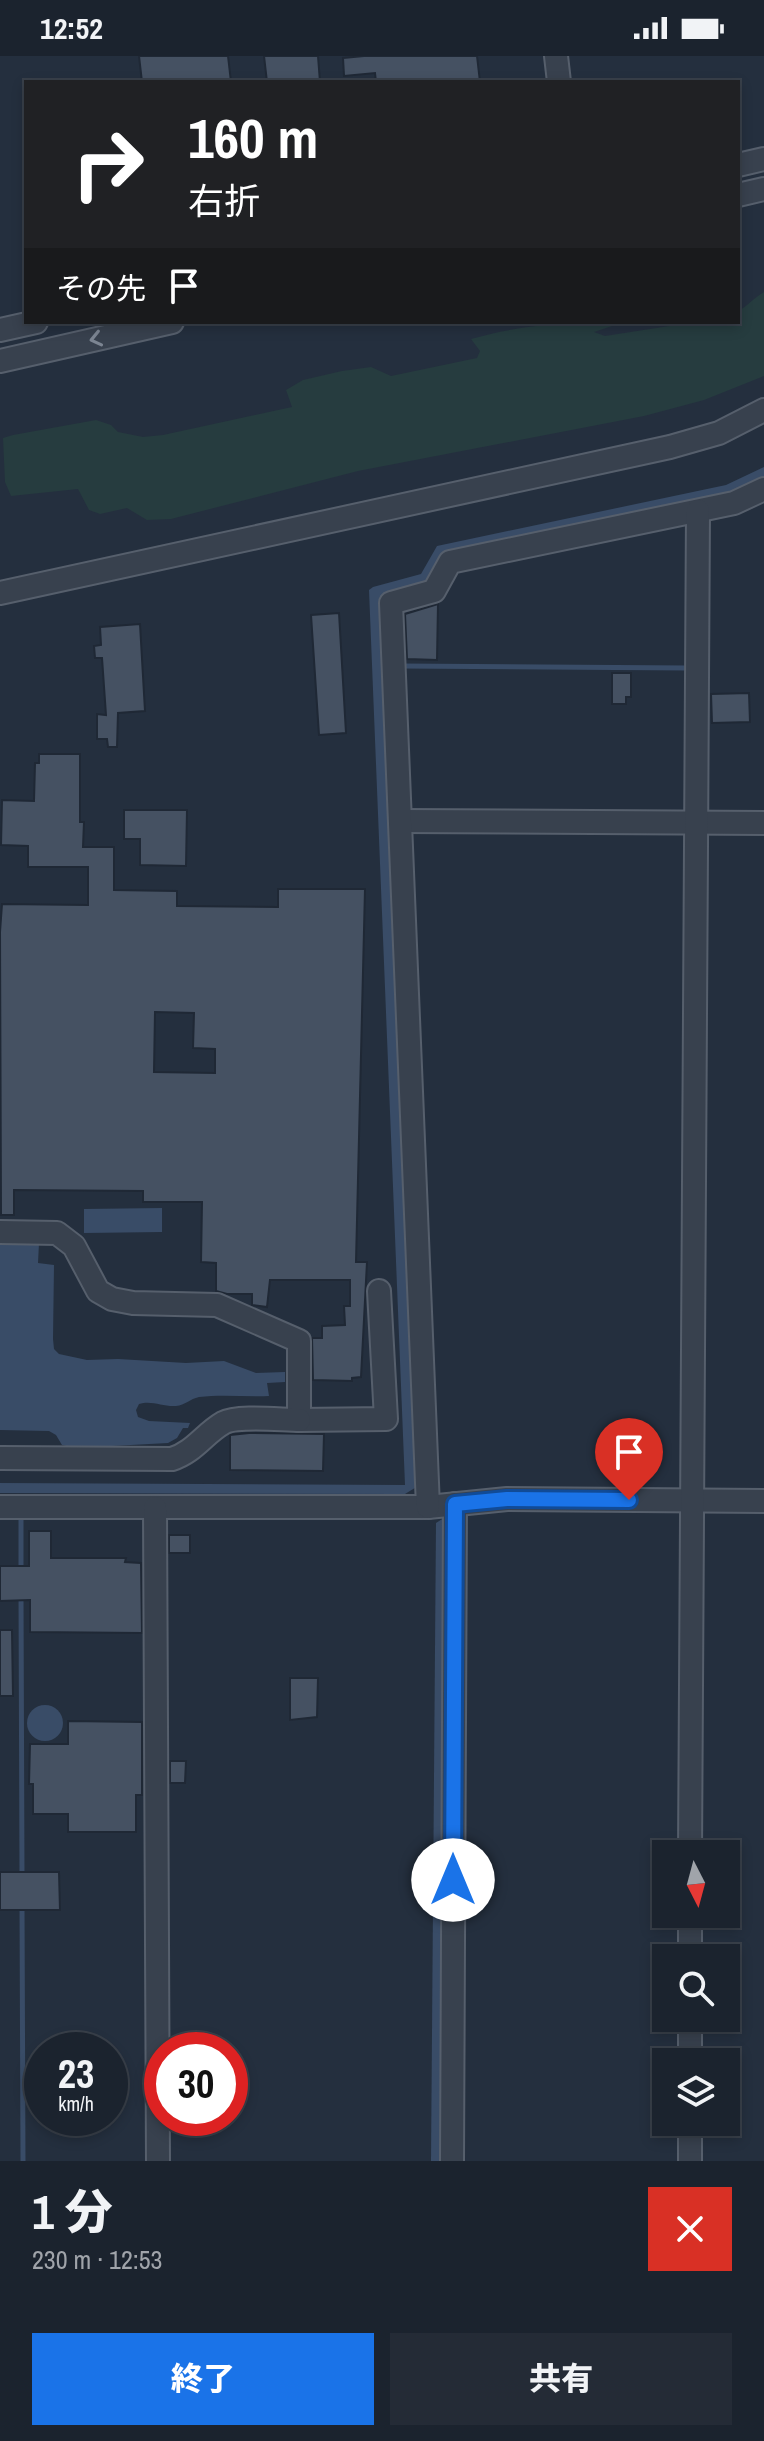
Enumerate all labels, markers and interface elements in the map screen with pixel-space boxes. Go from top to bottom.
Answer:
text: 12:52 [40,8,103,48]
text: 160 m [188,100,318,175]
icon: right [56,112,160,216]
text: 右折 [188,177,260,225]
icon: arrive [162,264,206,308]
text: その先 [56,268,146,308]
one-way arrow [90,330,104,347]
pin [595,1418,663,1500]
icon: arrive [607,1430,651,1474]
position arrow [411,1838,495,1922]
north arrow [652,1840,740,1928]
map controls [652,1840,740,2136]
button: search [652,1944,740,2032]
speed limit sign: 30 [144,2032,248,2136]
text: 23 [58,2047,94,2100]
button: layers [652,2048,740,2136]
text: km/h [58,2090,94,2117]
text: 1 分 [32,2179,113,2244]
button: close [648,2187,732,2271]
text: 230 m · 12:53 [32,2242,162,2277]
button: 終了 [32,2333,374,2425]
button: 共有 [390,2333,732,2425]

